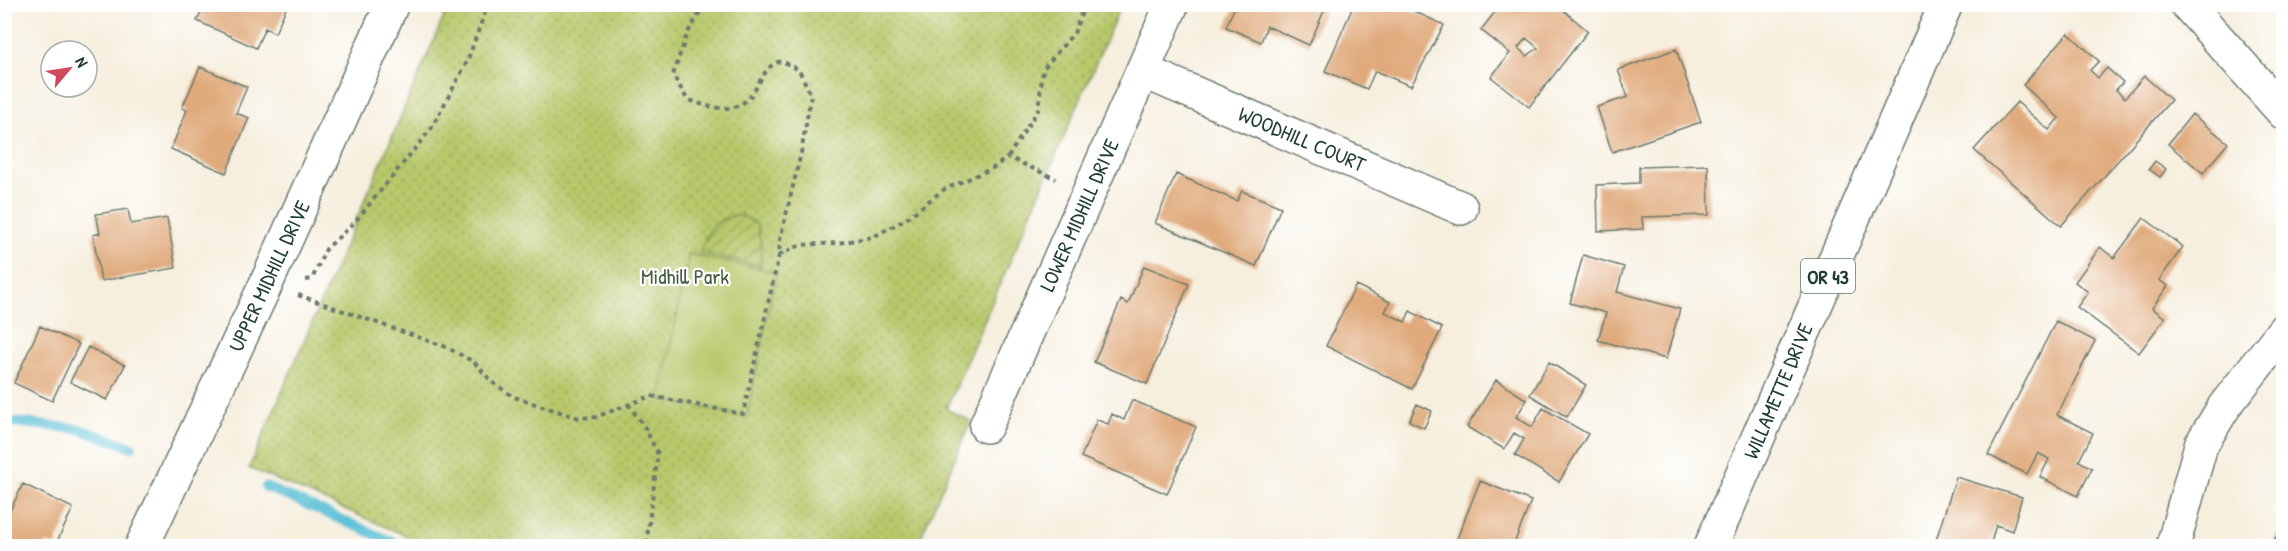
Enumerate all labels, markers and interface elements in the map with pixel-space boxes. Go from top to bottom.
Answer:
north arrow [39,39,99,99]
text: N [70,53,94,71]
street label: WOODHILL COURT [1234,99,1371,179]
street label: LOWER MIDHILL DRIVE [1032,134,1126,296]
street label: UPPER MIDHILL DRIVE [221,196,317,356]
road number: OR 43 [1801,259,1855,293]
park label: Midhill Park [641,262,729,291]
street label: WILLAMETTE DRIVE [1736,319,1820,463]

